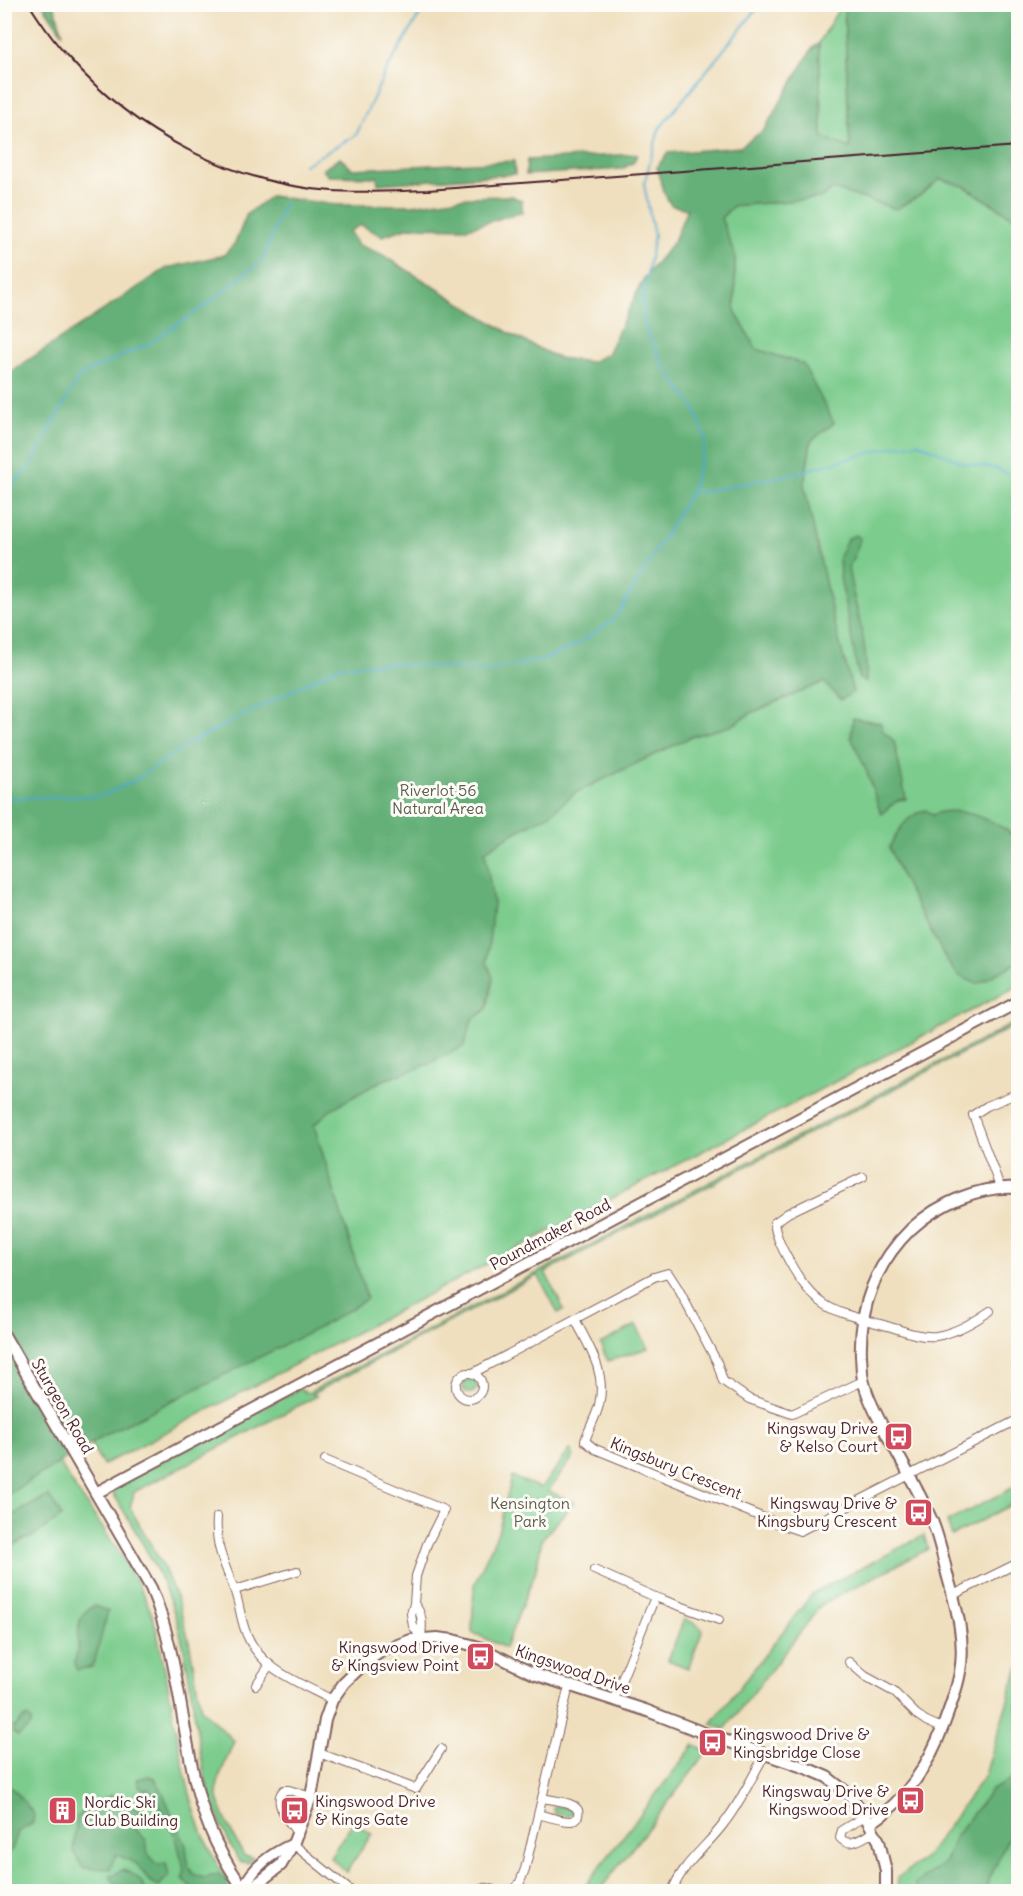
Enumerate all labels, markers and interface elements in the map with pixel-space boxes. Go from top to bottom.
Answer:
park label: Riverlot 56 Natural Area [392,780,484,818]
street label: Poundmaker Road [486,1194,614,1274]
street label: Sturgeon Road [28,1355,98,1457]
place label: Kingsway Drive & Kelso Court [767,1418,879,1456]
bus stop icon: Kingsway Drive & Kelso Court [883,1421,915,1453]
street label: Kingsbury Crescent [607,1433,745,1504]
park label: Kensington Park [490,1493,570,1531]
place label: Kingsway Drive & Kingsbury Crescent [757,1493,898,1531]
bus stop icon: Kingsway Drive & Kingsbury Crescent [902,1496,934,1528]
place label: Kingswood Drive & Kingsview Point [331,1637,460,1675]
bus stop icon: Kingswood Drive & Kingsview Point [464,1640,496,1672]
street label: Kingswood Drive [513,1640,633,1698]
place label: Kingswood Drive & Kingsbridge Close [733,1724,870,1762]
bus stop icon: Kingswood Drive & Kingsbridge Close [696,1727,728,1759]
place label: Kingsway Drive & Kingswood Drive [762,1781,889,1819]
bus stop icon: Kingsway Drive & Kingswood Drive [894,1784,926,1816]
place label: Kingswood Drive & Kings Gate [315,1791,436,1829]
place label: Nordic Ski Club Building [84,1792,178,1830]
bus stop icon: Kingswood Drive & Kings Gate [278,1794,310,1826]
building icon: Nordic Ski Club Building [47,1795,79,1827]

